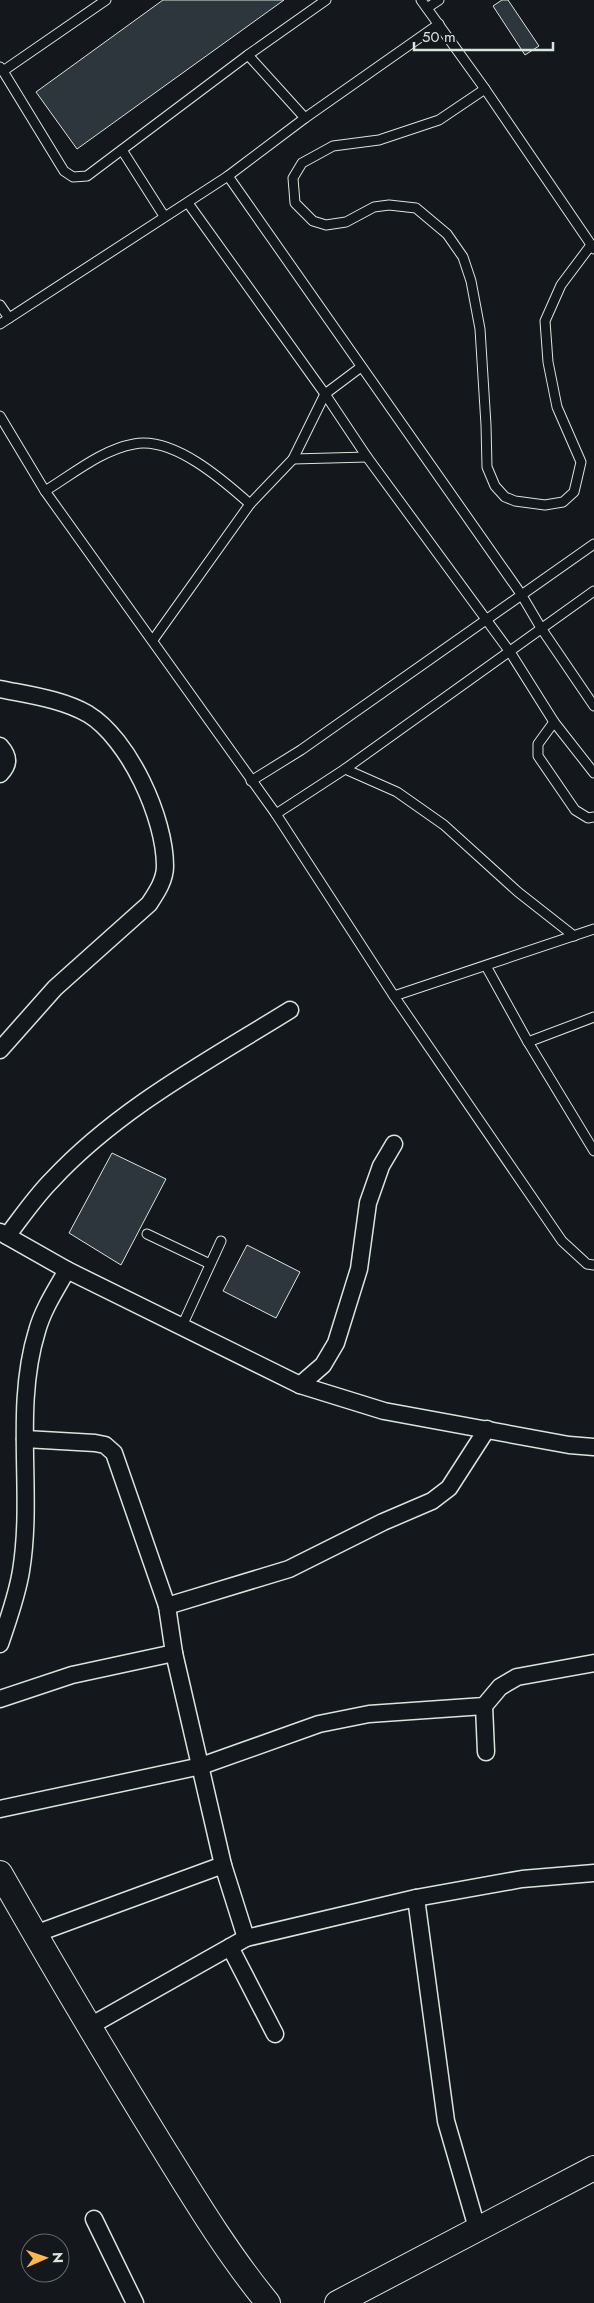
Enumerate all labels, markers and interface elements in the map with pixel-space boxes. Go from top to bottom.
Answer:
scale bar [414,20,553,52]
text: 50 m [422,26,456,48]
north arrow [20,2233,70,2283]
text: N [48,2252,68,2263]

